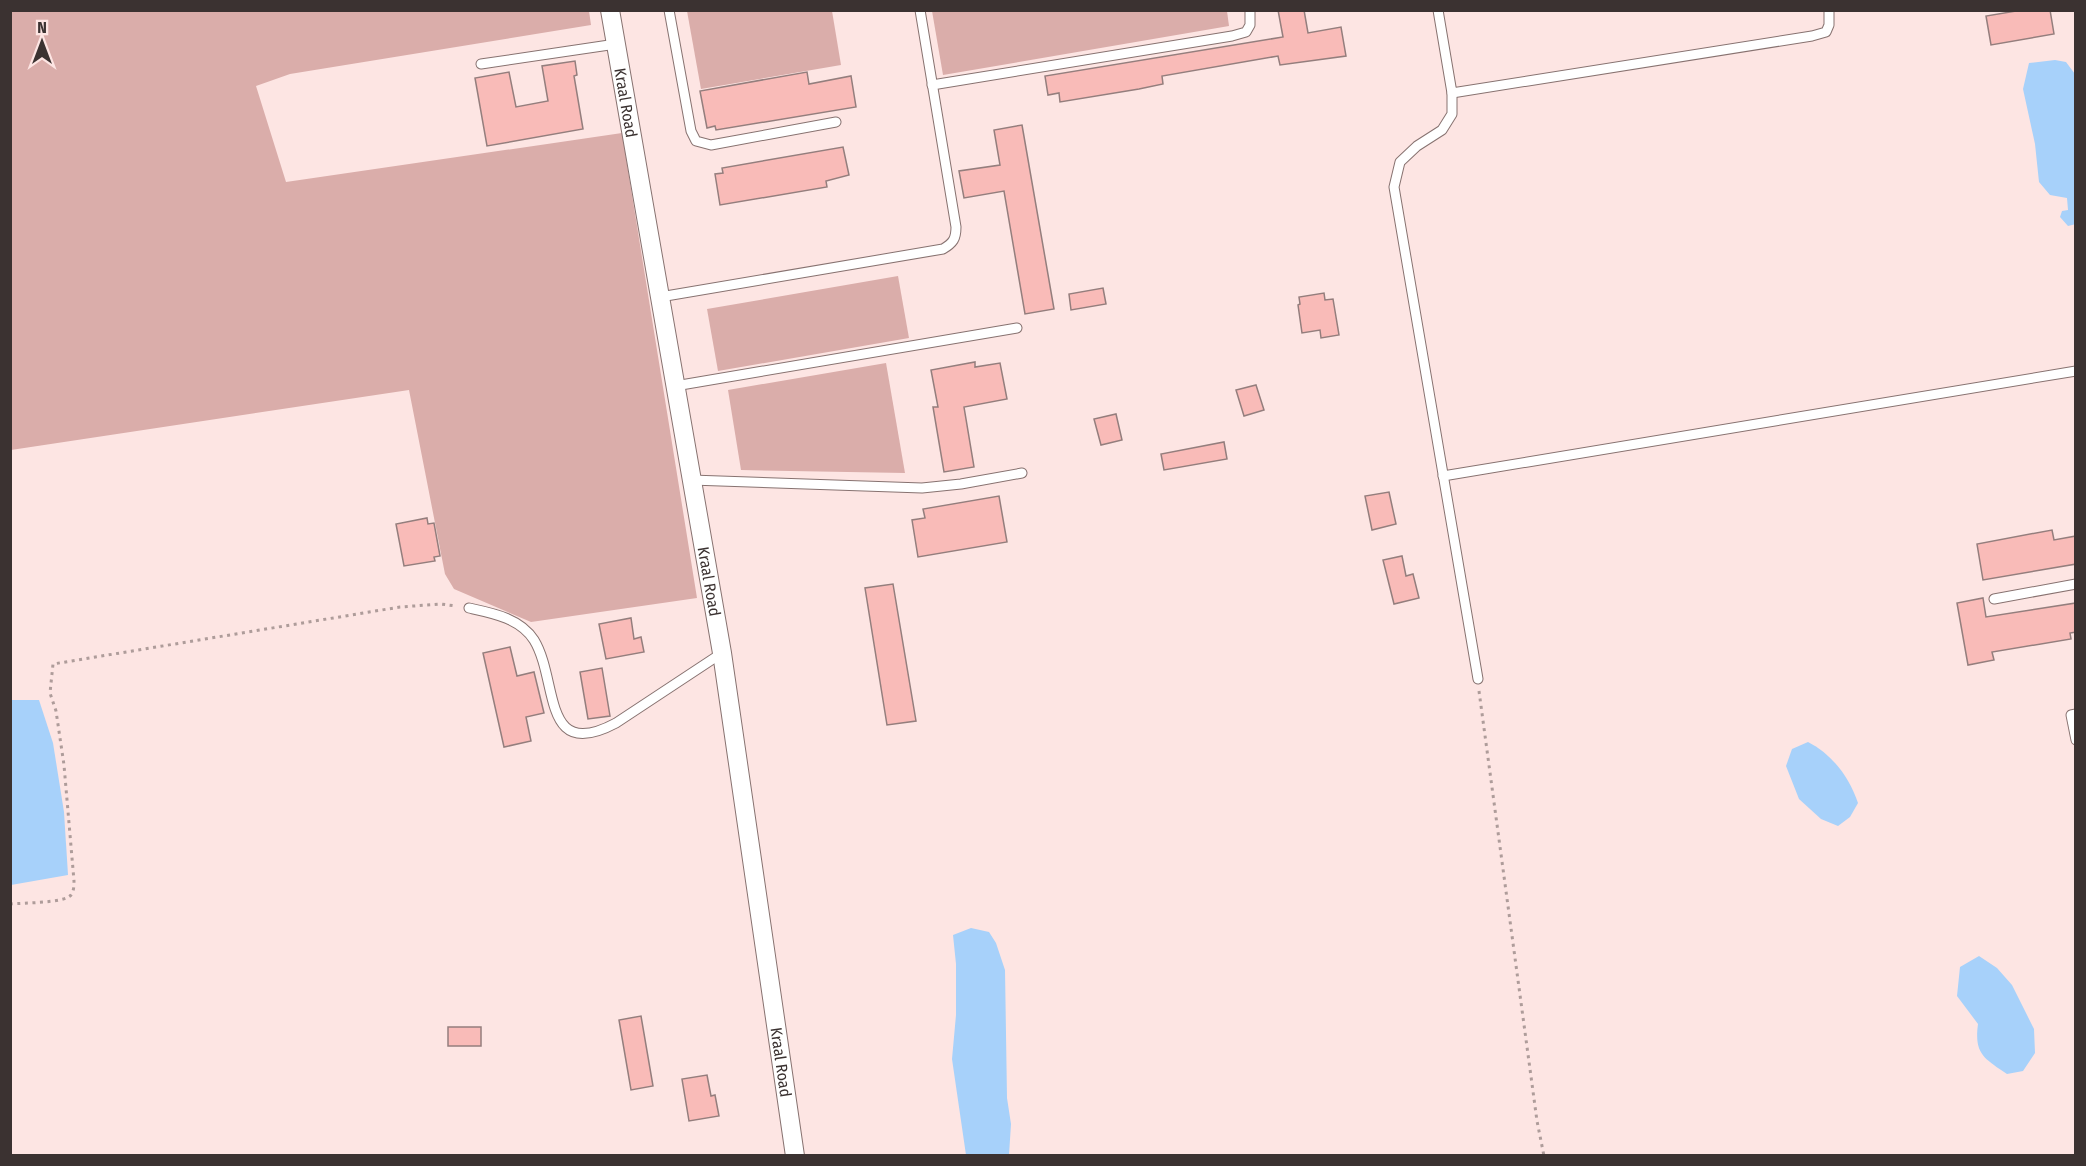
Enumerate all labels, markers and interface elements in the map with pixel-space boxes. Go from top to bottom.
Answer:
north arrow [12,12,72,72]
text: N [37,18,47,37]
street label: Kraal Road [610,66,641,139]
street label: Kraal Road [694,545,724,618]
street label: Kraal Road [766,1026,795,1098]

